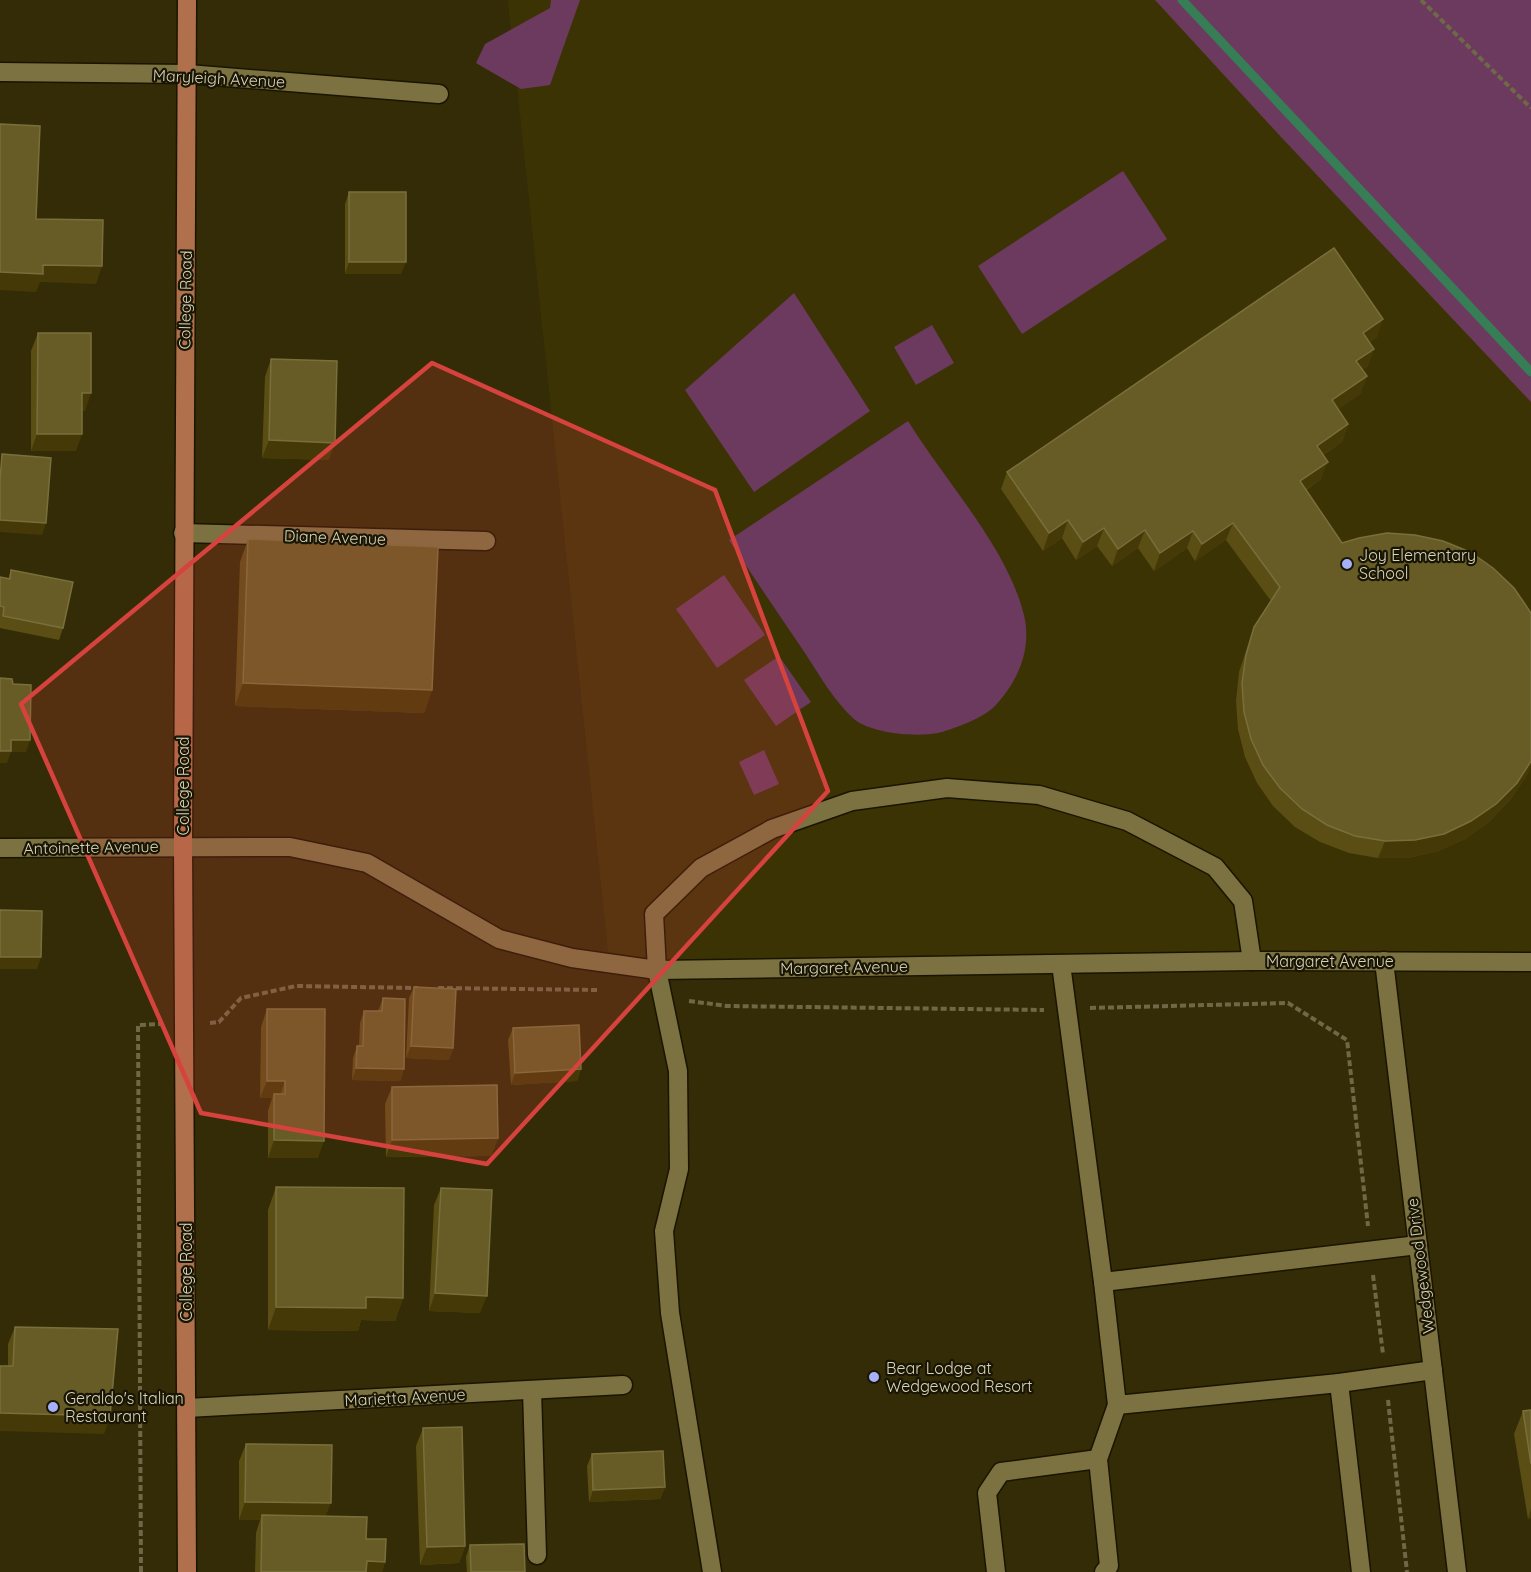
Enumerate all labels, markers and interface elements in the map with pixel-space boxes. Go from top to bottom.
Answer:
street label: Maryleigh Avenue [152,65,286,91]
street label: College Road [174,250,196,350]
street label: Diane Avenue [284,525,386,549]
place label: Joy Elementary School [1359,545,1476,583]
marker: Joy Elementary School [1340,557,1354,571]
street label: College Road [173,736,193,836]
street label: Antoinette Avenue [23,836,159,858]
street label: Margaret Avenue [1266,951,1394,971]
street label: Margaret Avenue [780,956,908,978]
street label: Wedgewood Drive [1402,1197,1438,1335]
street label: College Road [176,1222,196,1322]
place label: Bear Lodge at Wedgewood Resort [886,1358,1033,1396]
marker: Bear Lodge at Wedgewood Resort [867,1370,881,1384]
street label: Marietta Avenue [344,1384,466,1410]
place label: Geraldo's Italian Restaurant [65,1388,184,1426]
marker: Geraldo's Italian Restaurant [46,1400,60,1414]

